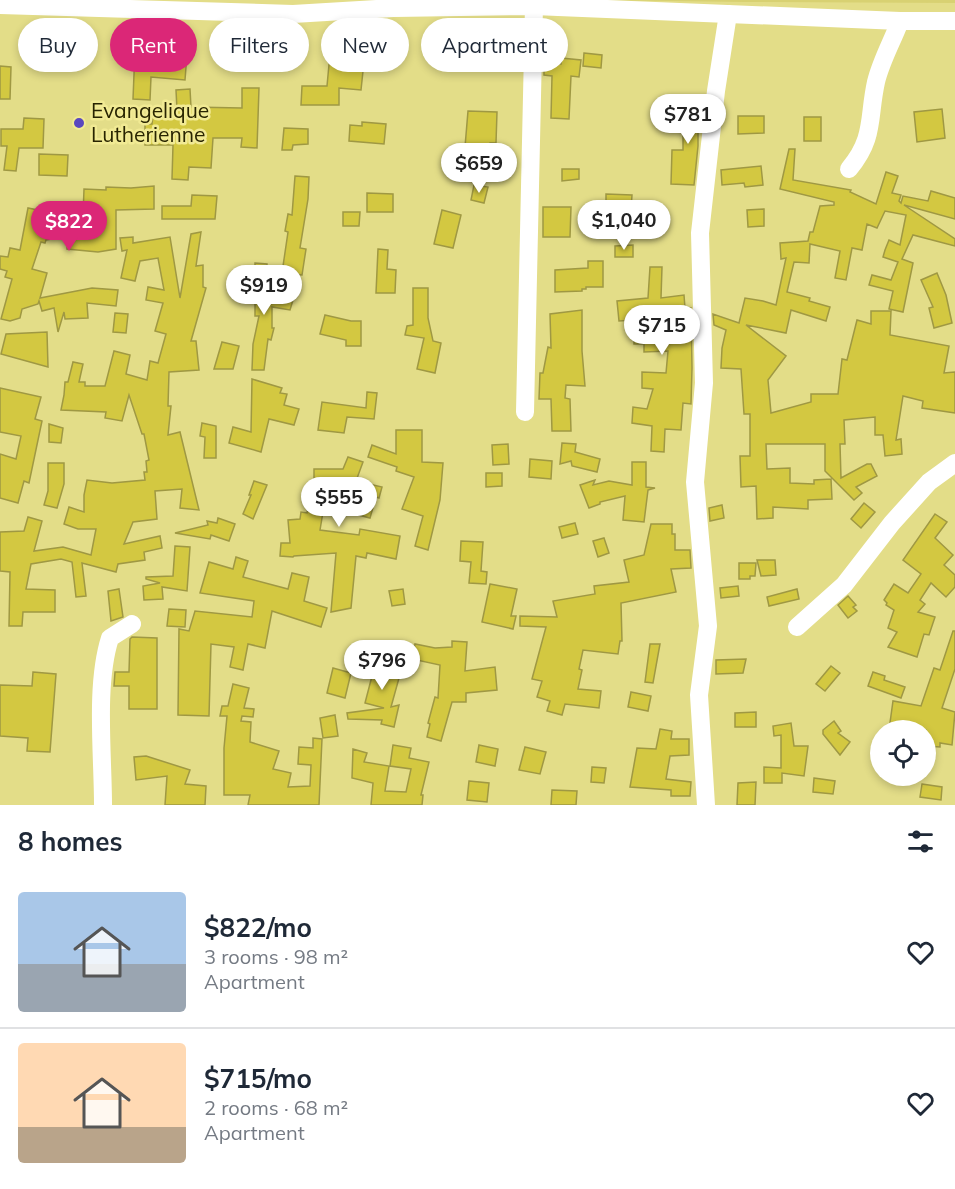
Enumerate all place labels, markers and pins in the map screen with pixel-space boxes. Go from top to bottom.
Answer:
pin: $781 [652,94,724,145]
place label: Evangelique Lutherienne [91,97,209,147]
marker: Evangelique Lutherienne [72,116,86,130]
pin: $659 [443,143,515,194]
pin: $1,040 [575,200,673,251]
pin: $822 [33,201,105,252]
pin: $919 [228,265,300,316]
pin: $715 [626,305,698,356]
pin: $555 [303,477,375,528]
pin: $796 [346,640,418,691]

